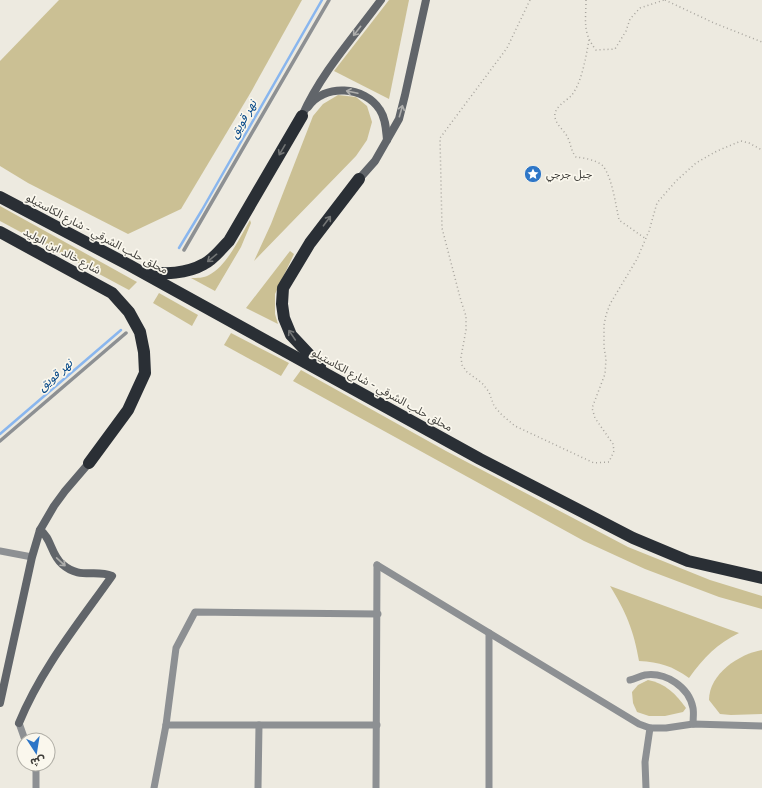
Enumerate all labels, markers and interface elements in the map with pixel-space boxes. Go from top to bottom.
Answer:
one-way arrow [353,26,362,37]
one-way arrow [346,87,359,95]
water label: نهر قويق [227,96,261,141]
one-way arrow [398,104,405,117]
one-way arrow [278,144,286,156]
place icon: جبل جرجي [523,164,543,184]
place label: جبل جرجي [546,168,593,183]
street label: محلق حلب الشرقي - شارع الكاستيلو [23,191,170,279]
one-way arrow [323,215,331,226]
street label: شارع خالد ابن الوليد [21,225,103,278]
one-way arrow [206,254,217,263]
one-way arrow [288,330,297,341]
street label: محلق حلب الشرقي - شارع الكاستيلو [308,346,455,436]
water label: نهر قويق [35,355,77,395]
one-way arrow [56,558,66,567]
north arrow [16,732,56,772]
text: ش [29,753,47,769]

